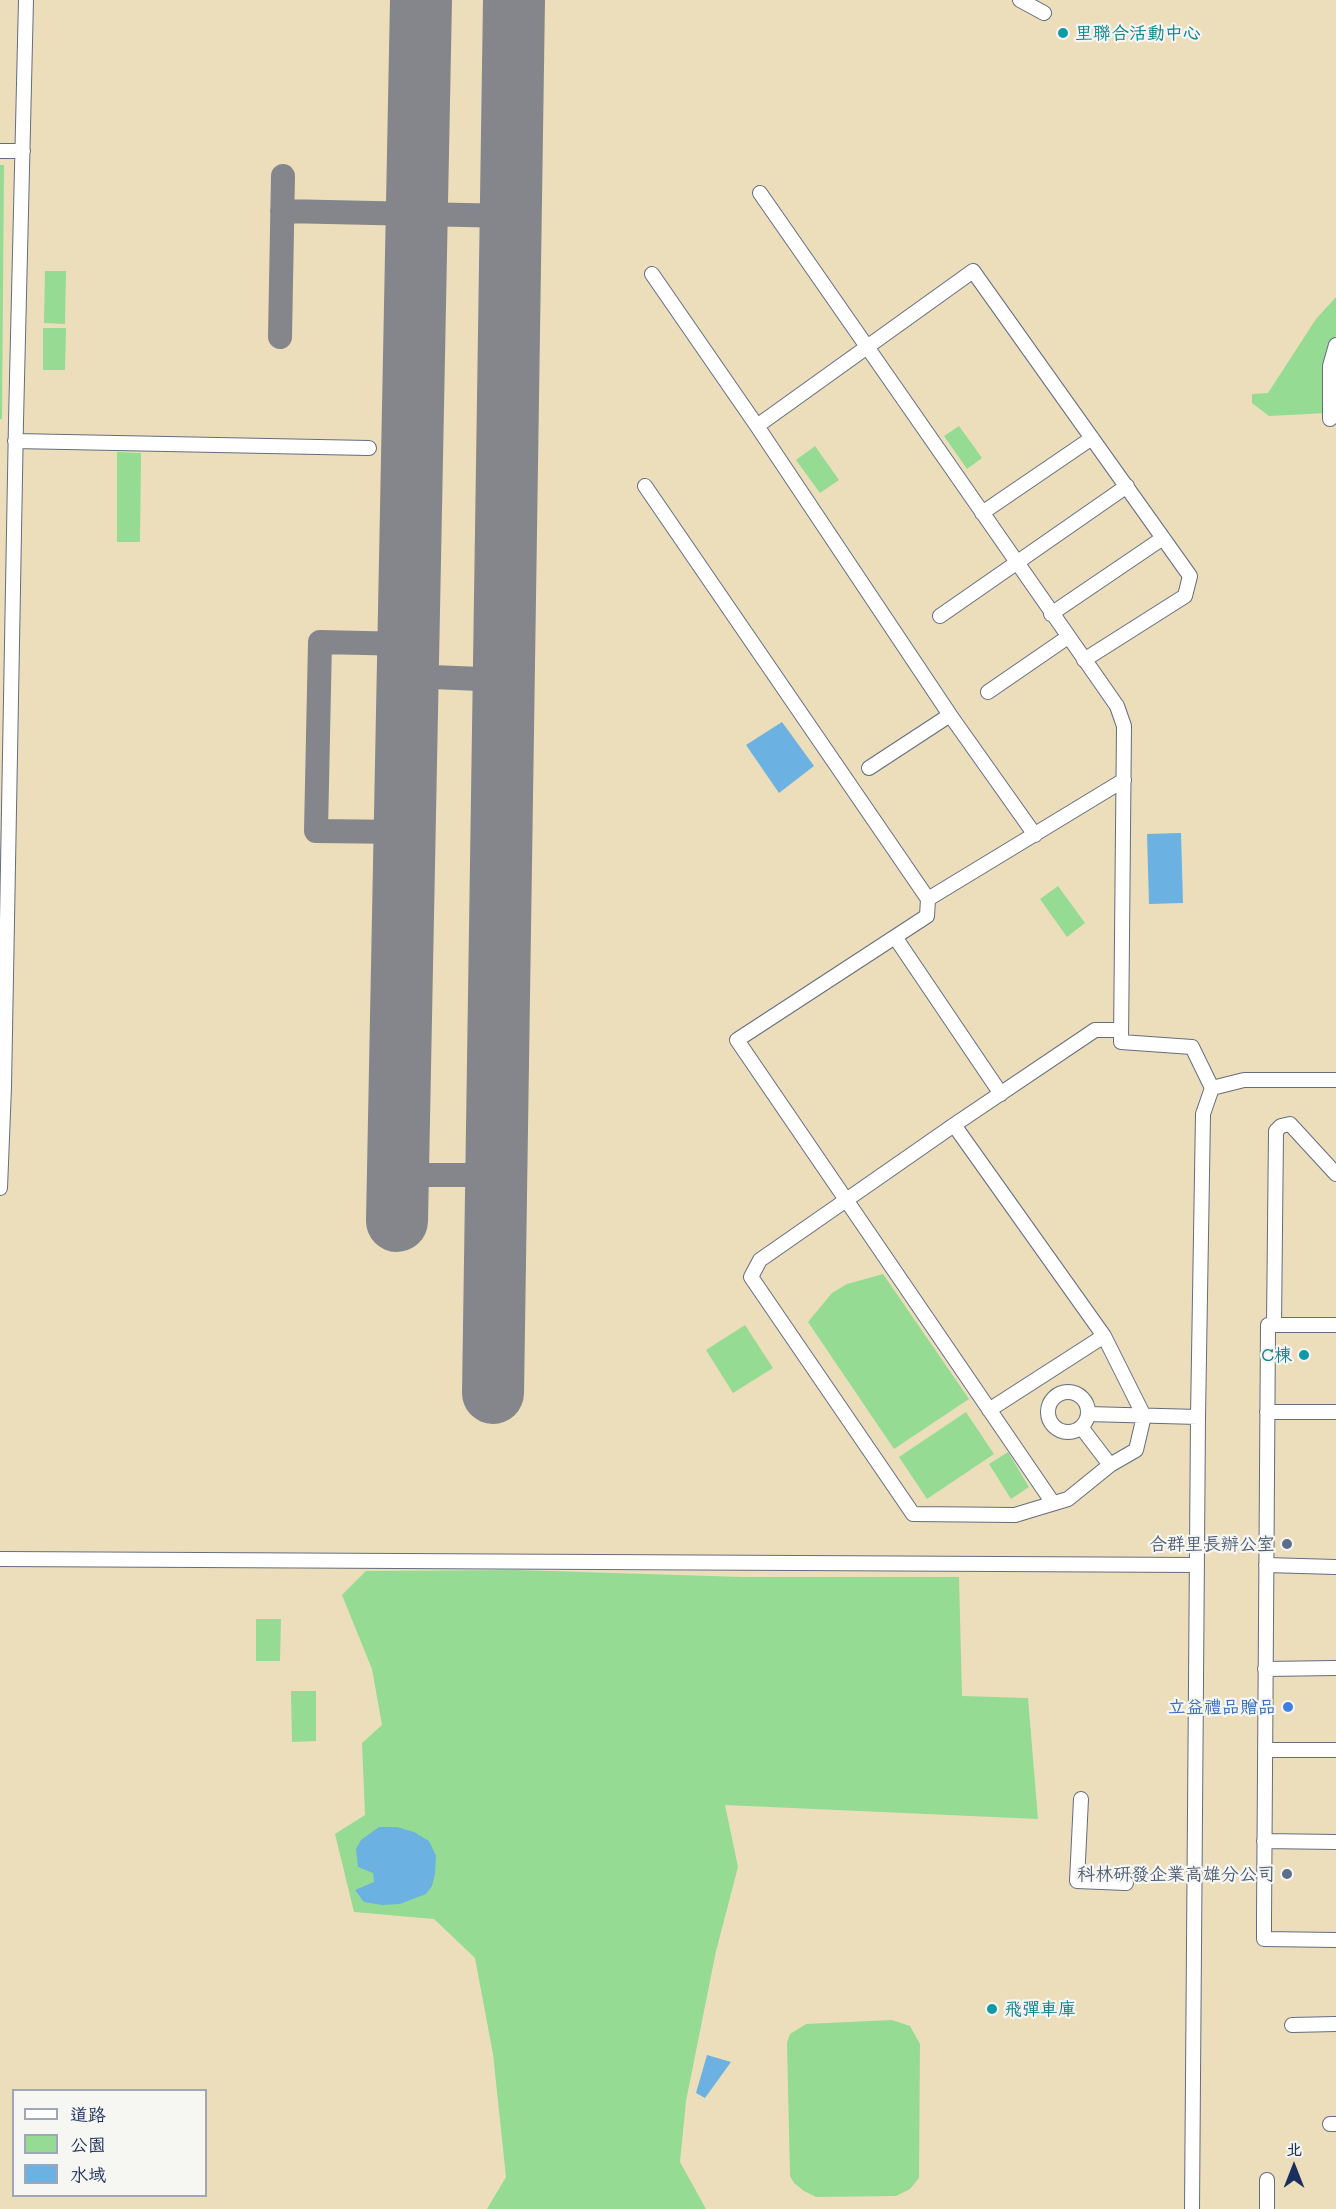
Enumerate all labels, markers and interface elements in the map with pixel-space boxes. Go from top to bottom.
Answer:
place label: 里聯合活動中心 [1075,22,1201,44]
marker: 里聯合活動中心 [1056,26,1070,40]
place label: C棟 [1261,1344,1292,1366]
marker: C棟 [1297,1348,1311,1362]
place label: 合群里長辦公室 [1149,1533,1275,1555]
marker: 合群里長辦公室 [1280,1537,1294,1551]
place label: 立益禮品贈品 [1168,1696,1276,1718]
marker: 立益禮品贈品 [1281,1700,1295,1714]
place label: 科林研發企業高雄分公司 [1077,1863,1275,1885]
marker: 科林研發企業高雄分公司 [1280,1867,1294,1881]
place label: 飛彈車庫 [1004,1998,1076,2020]
marker: 飛彈車庫 [985,2002,999,2016]
legend [12,2089,207,2197]
text: 道路 [70,2102,106,2126]
text: 公園 [70,2132,106,2156]
north arrow [1264,2137,1324,2197]
text: 北 [1286,2138,1302,2159]
text: 水域 [70,2162,106,2186]

